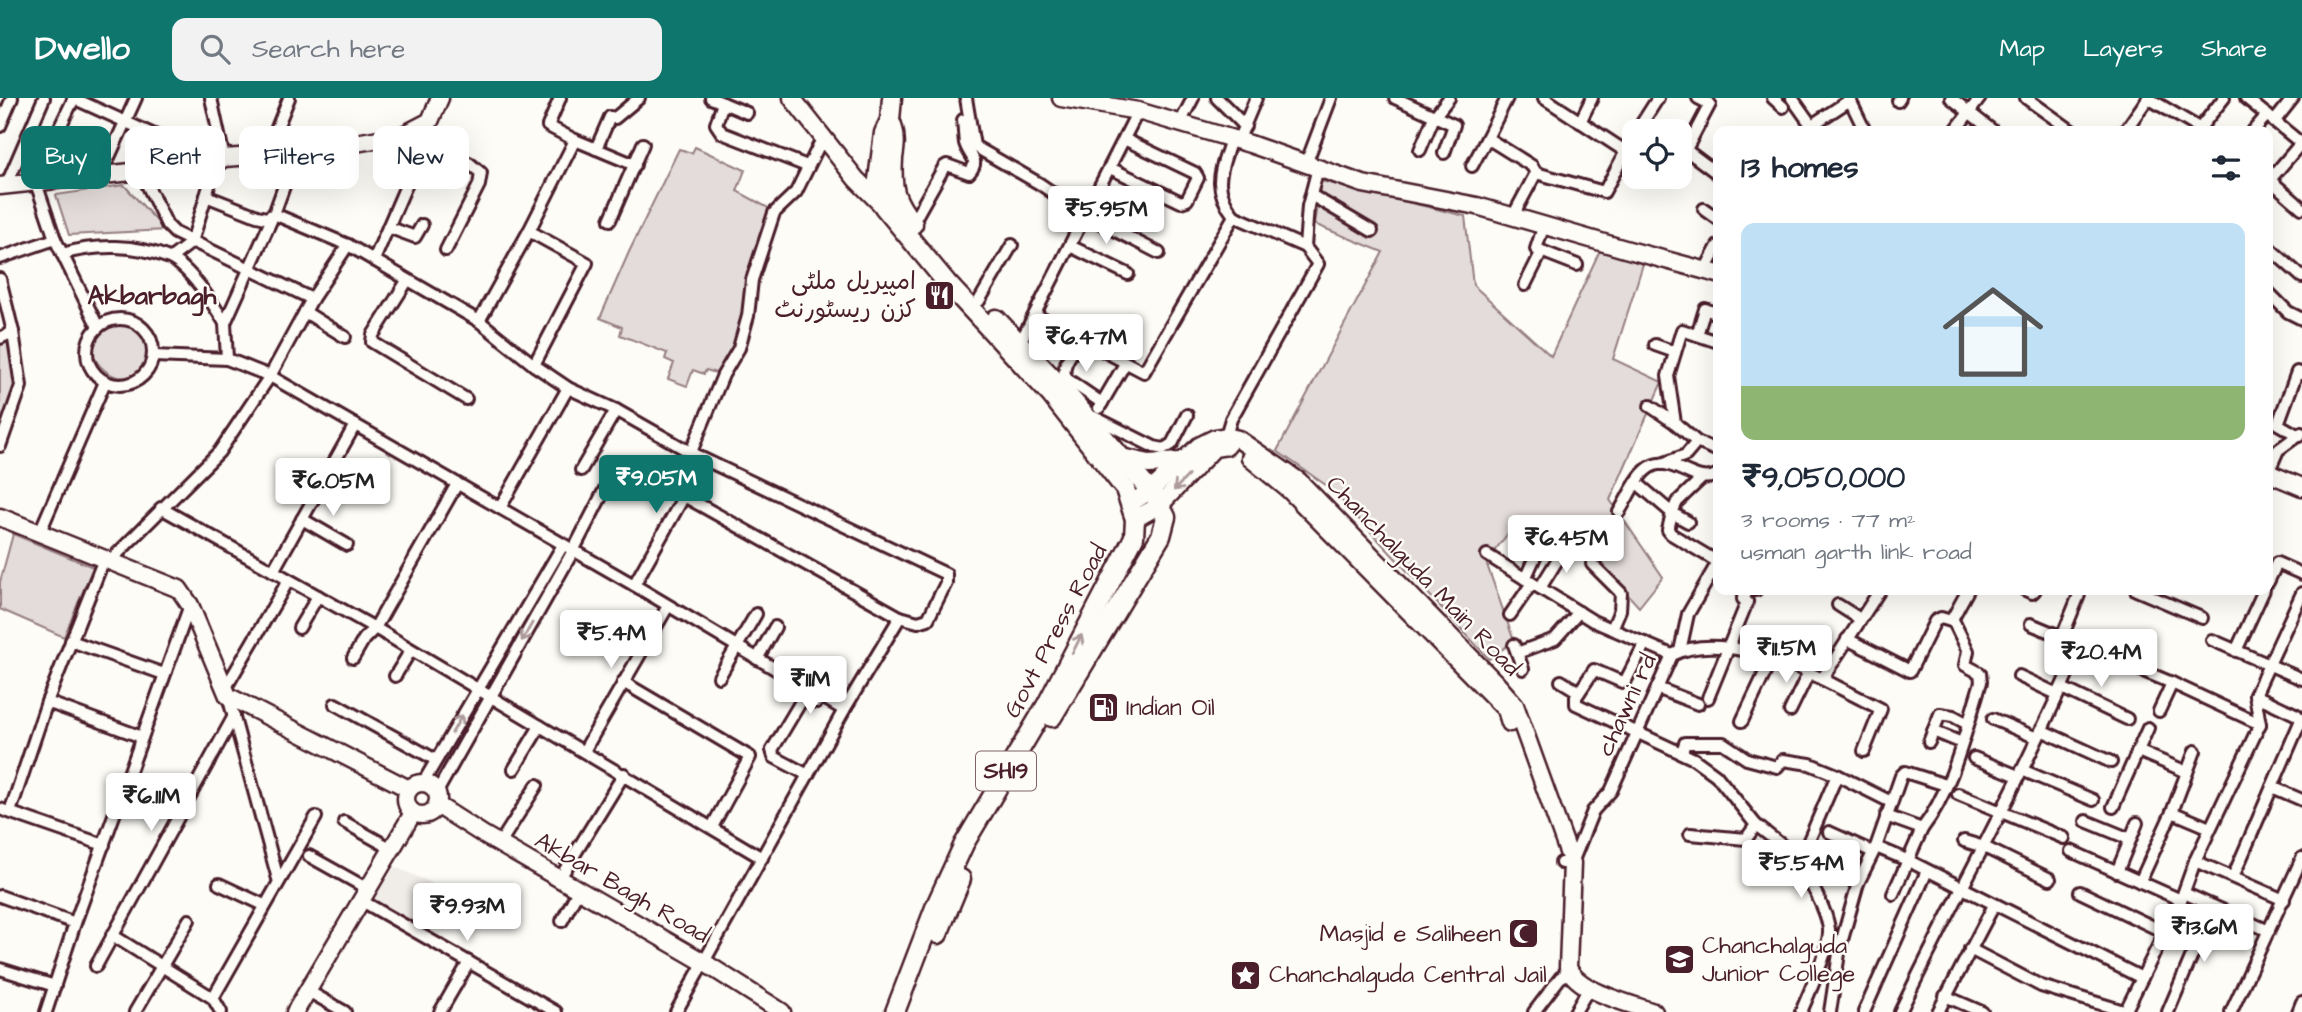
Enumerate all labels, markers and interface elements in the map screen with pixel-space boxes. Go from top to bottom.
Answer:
search box [172,18,662,81]
text: Dwello [35,26,130,72]
icon: search [196,30,234,68]
text: Search here [252,31,405,67]
text: Map [2000,32,2045,66]
text: Layers [2083,32,2163,66]
text: Share [2201,32,2267,66]
map controls [1622,119,1692,189]
button: locate [1622,119,1692,189]
chip: Buy [21,126,111,189]
chip: Rent [125,126,225,189]
chip: Filters [239,126,359,189]
chip: New [373,126,469,189]
text: 13 homes [1741,147,1858,189]
icon: filters [2207,149,2245,187]
pin: ₹5.95M [1049,186,1163,246]
text: ₹5.95M [1064,193,1148,225]
place label: امپیریل ملٹی کزن ریسٹورنٹ [774,265,916,327]
icon: home [1930,269,2056,395]
district label: Akbarbagh [88,278,218,317]
restaurant icon: امپیریل ملٹی کزن ریسٹورنٹ [922,279,956,313]
pin: ₹6.47M [1029,314,1143,374]
text: ₹6.47M [1045,321,1127,353]
pin: ₹9.05M [599,456,713,515]
text: ₹9,050,000 [1741,457,1905,499]
pin: ₹6.05M [276,458,390,518]
text: ₹9.05M [615,462,697,494]
text: ₹6.05M [291,465,375,497]
street label: Chanchalguda Main Road [1317,468,1528,685]
one-way arrow [1172,475,1189,492]
text: 3 rooms · 77 m² [1741,504,1916,536]
pin: ₹6.45M [1509,516,1623,575]
text: ₹6.45M [1524,522,1608,554]
text: usman garth link road [1741,536,1972,568]
street label: Govt Press Road [996,538,1116,724]
pin: ₹5.4M [562,610,660,670]
text: ₹5.4M [576,617,646,649]
one-way arrow [520,621,534,641]
pin: ₹11.5M [1729,626,1843,685]
pin: ₹20.4M [2044,630,2158,689]
text: ₹11.5M [1756,632,1816,664]
one-way arrow [1071,634,1084,655]
text: ₹20.4M [2060,636,2142,668]
street label: chawni rd [1588,648,1666,762]
pin: ₹11M [769,656,851,716]
text: ₹11M [790,663,830,695]
fuel station icon: Indian Oil [1086,691,1120,725]
place label: Indian Oil [1126,691,1215,725]
one-way arrow [451,714,465,734]
road number: SH19 [976,751,1036,790]
pin: ₹6.11M [94,774,208,833]
text: ₹6.11M [122,780,180,812]
street label: Akbar Bagh Road [528,824,716,953]
pin: ₹5.54M [1744,840,1858,900]
text: ₹5.54M [1758,847,1844,879]
pin: ₹9.93M [410,884,524,943]
text: ₹9.93M [429,890,505,922]
pin: ₹13.6M [2147,904,2261,964]
text: ₹13.6M [2170,911,2238,943]
place label: Masjid e Saliheen [1320,917,1501,951]
mosque icon: Masjid e Saliheen [1507,917,1541,951]
place label: Chanchalguda Junior College [1702,929,1855,992]
school or university icon: Chanchalguda Junior College [1662,943,1696,977]
place icon: Chanchalguda Central Jail [1229,958,1263,992]
place label: Chanchalguda Central Jail [1269,958,1547,993]

